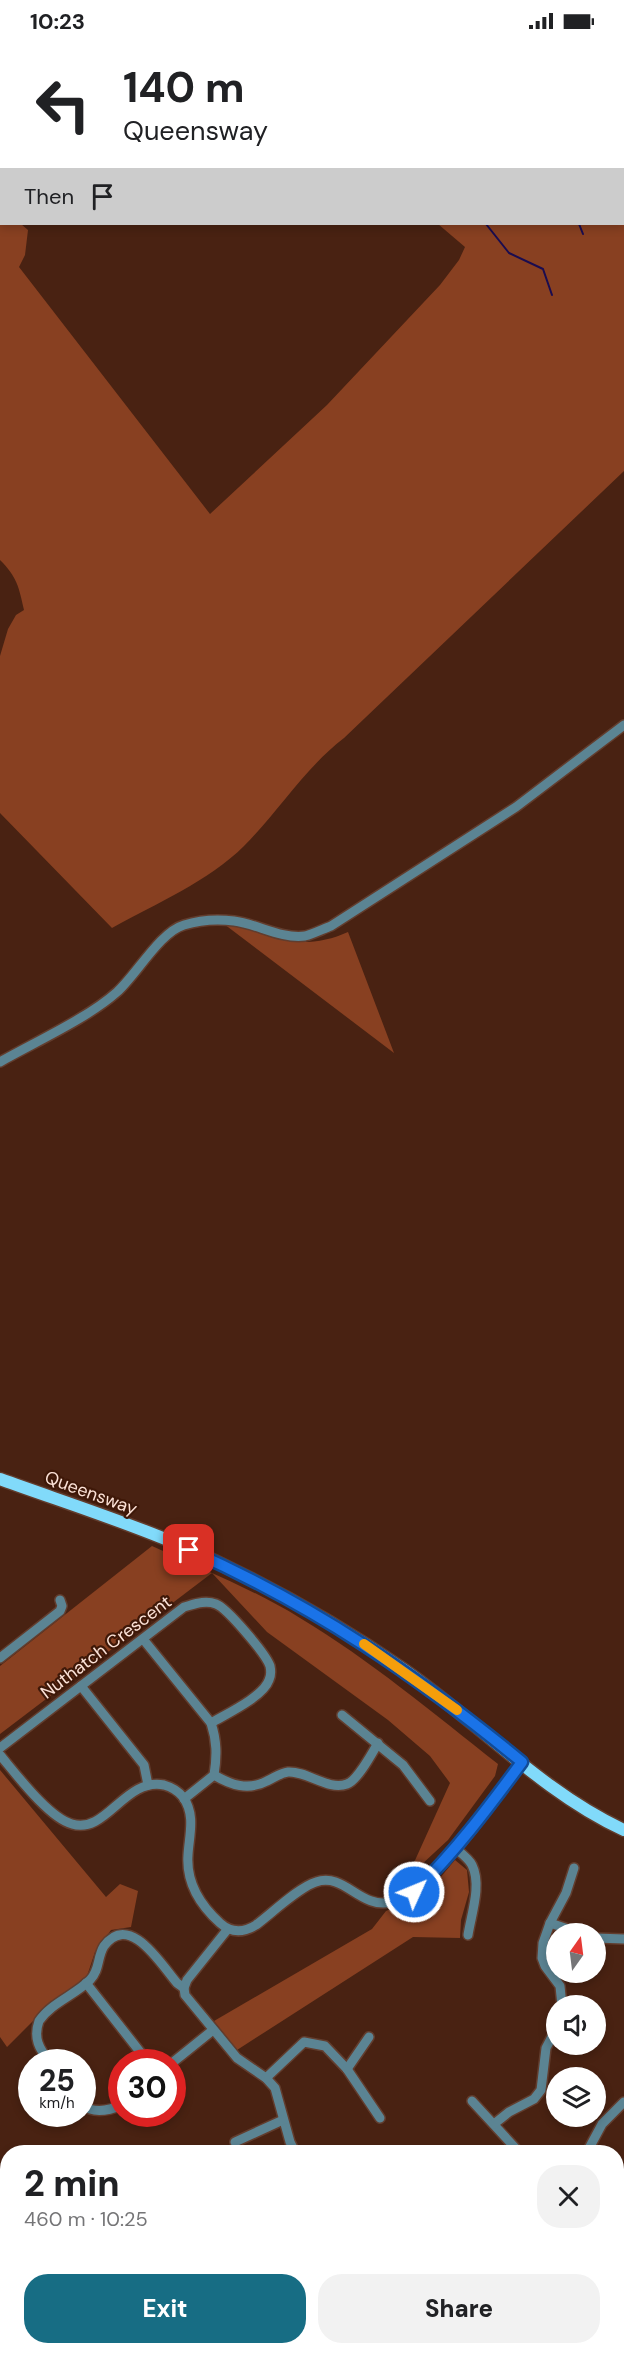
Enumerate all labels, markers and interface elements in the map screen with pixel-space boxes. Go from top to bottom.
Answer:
text: 10:23 [30,7,85,36]
text: 140 m [123,60,245,115]
icon: left [24,66,102,144]
text: Queensway [123,113,268,148]
icon: arrive [86,180,119,213]
text: Then [24,182,74,211]
street label: Queensway [41,1465,141,1521]
pin [163,1524,214,1575]
icon: arrive [172,1533,205,1566]
street label: Nuthatch Crescent [36,1590,176,1704]
position arrow [382,1860,446,1924]
north arrow [546,1923,606,1983]
map controls [546,1923,606,2127]
button: sound [546,1995,606,2055]
speed limit sign: 30 [108,2049,186,2127]
text: 25 [39,2061,75,2100]
button: layers [546,2067,606,2127]
text: km/h [39,2093,75,2113]
text: 2 min [24,2160,120,2207]
button: close [537,2165,600,2228]
text: 460 m · 10:25 [24,2206,148,2232]
button: Exit [24,2274,306,2343]
button: Share [318,2274,600,2343]

